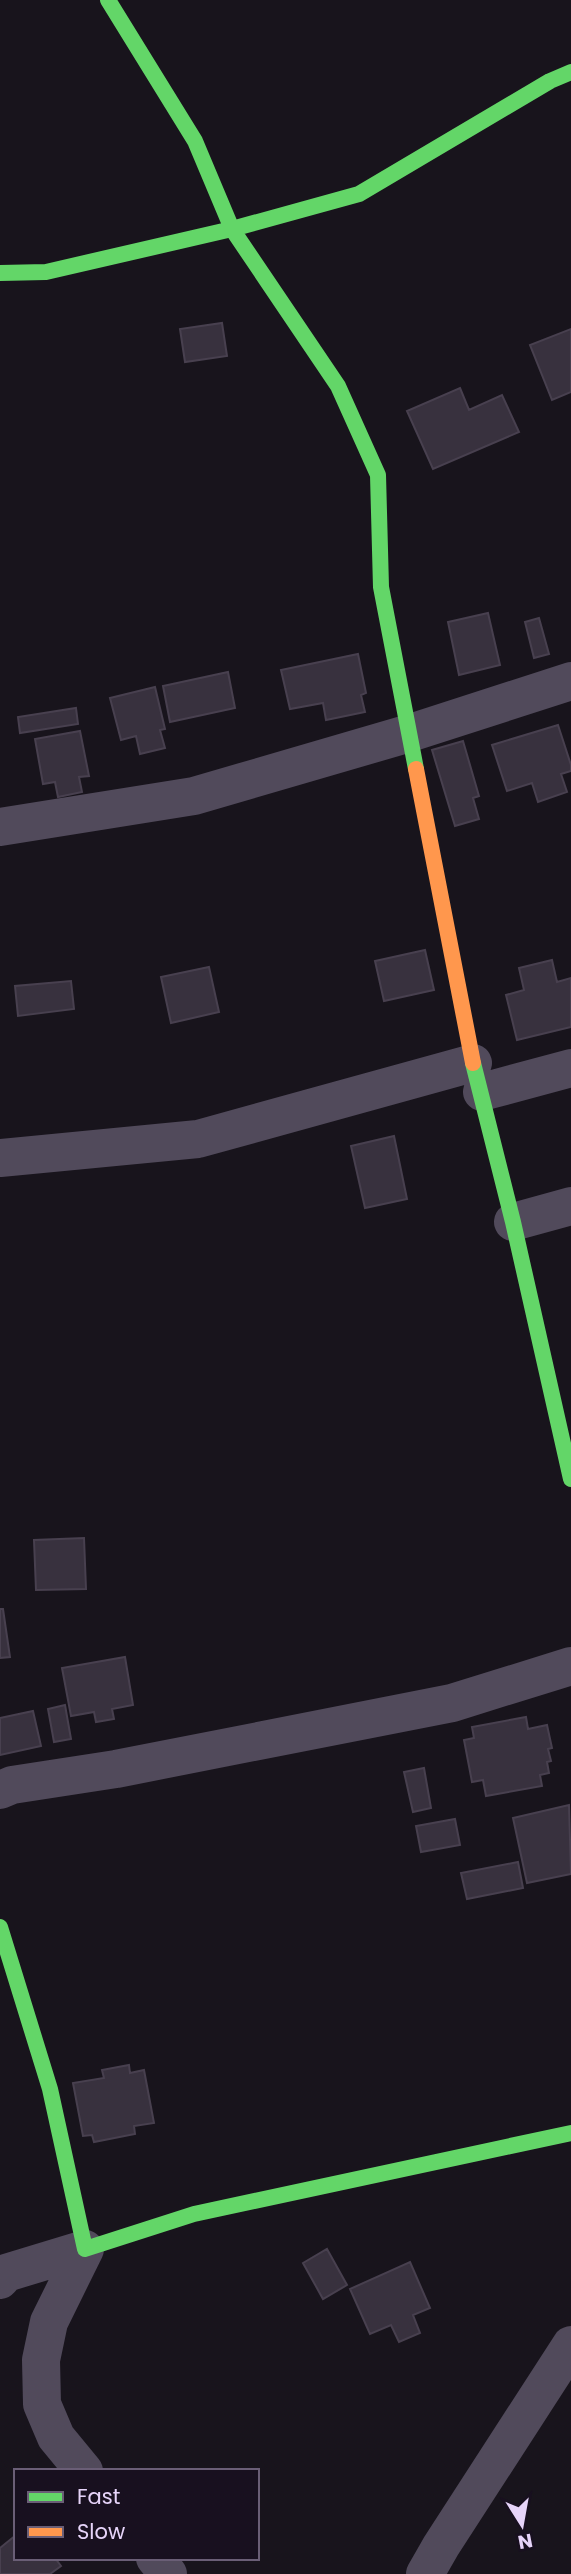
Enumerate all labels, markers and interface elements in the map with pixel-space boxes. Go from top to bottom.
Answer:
legend [14,2469,259,2560]
text: Fast [77,2482,120,2511]
north arrow [487,2490,557,2560]
text: Slow [77,2517,125,2546]
text: N [516,2527,535,2556]

